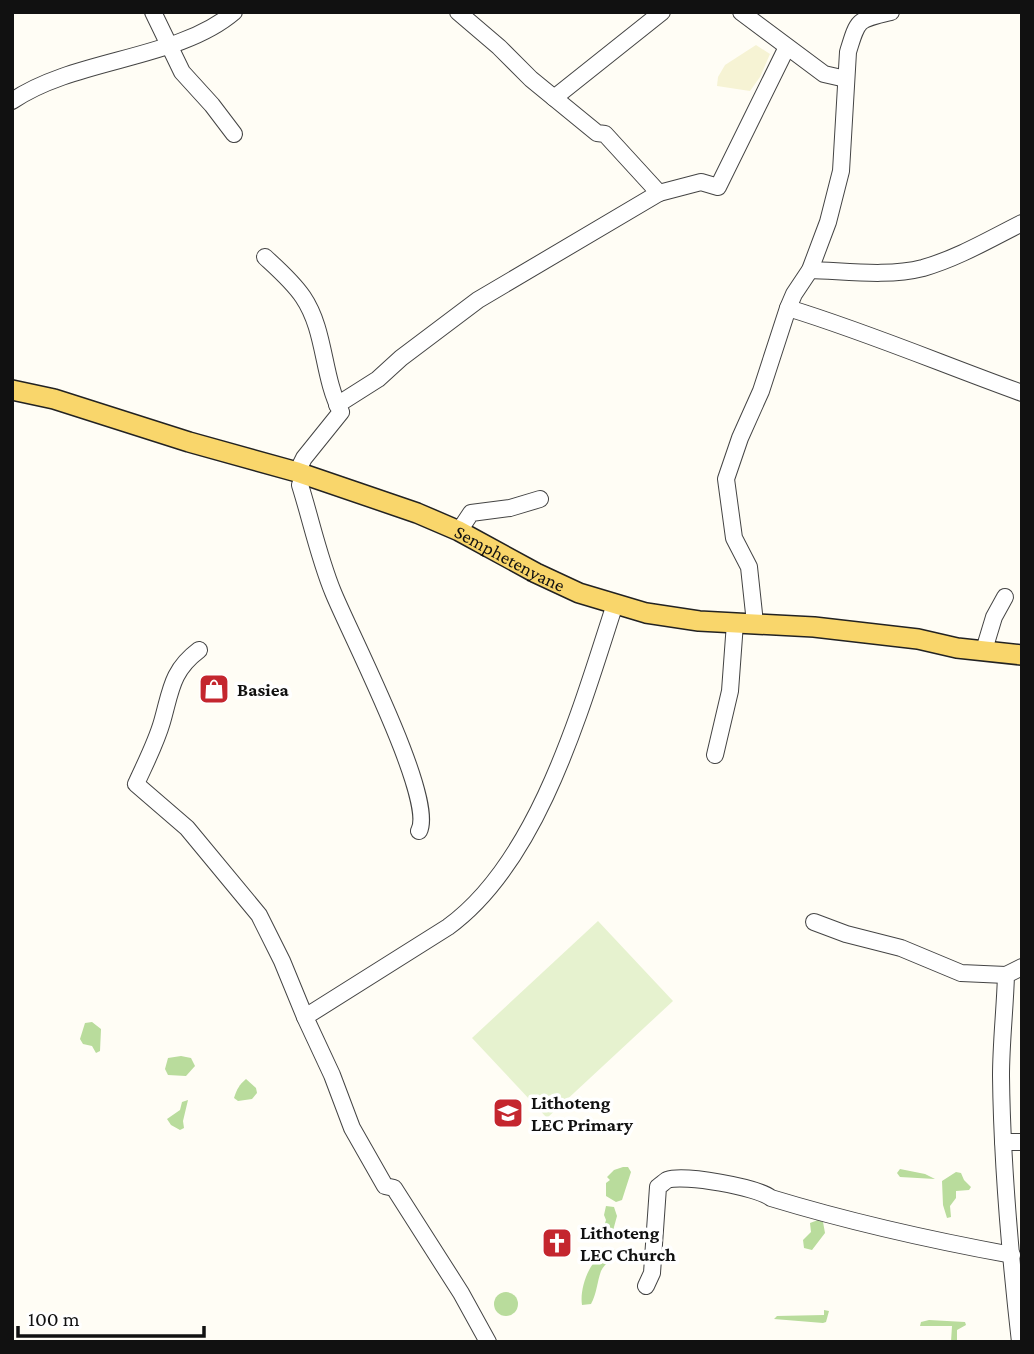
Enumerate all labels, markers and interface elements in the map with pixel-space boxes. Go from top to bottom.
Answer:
street label: Semphetenyane [451,520,568,596]
shop icon: Basiea [197,672,231,706]
place label: Basiea [237,679,290,700]
place label: Lithoteng LEC Primary [531,1092,634,1135]
school or university icon: Lithoteng LEC Primary [491,1096,525,1130]
place label: Lithoteng LEC Church [580,1222,676,1265]
church icon: Lithoteng LEC Church [540,1226,574,1260]
scale bar [18,1294,203,1338]
text: 100 m [28,1307,80,1331]

